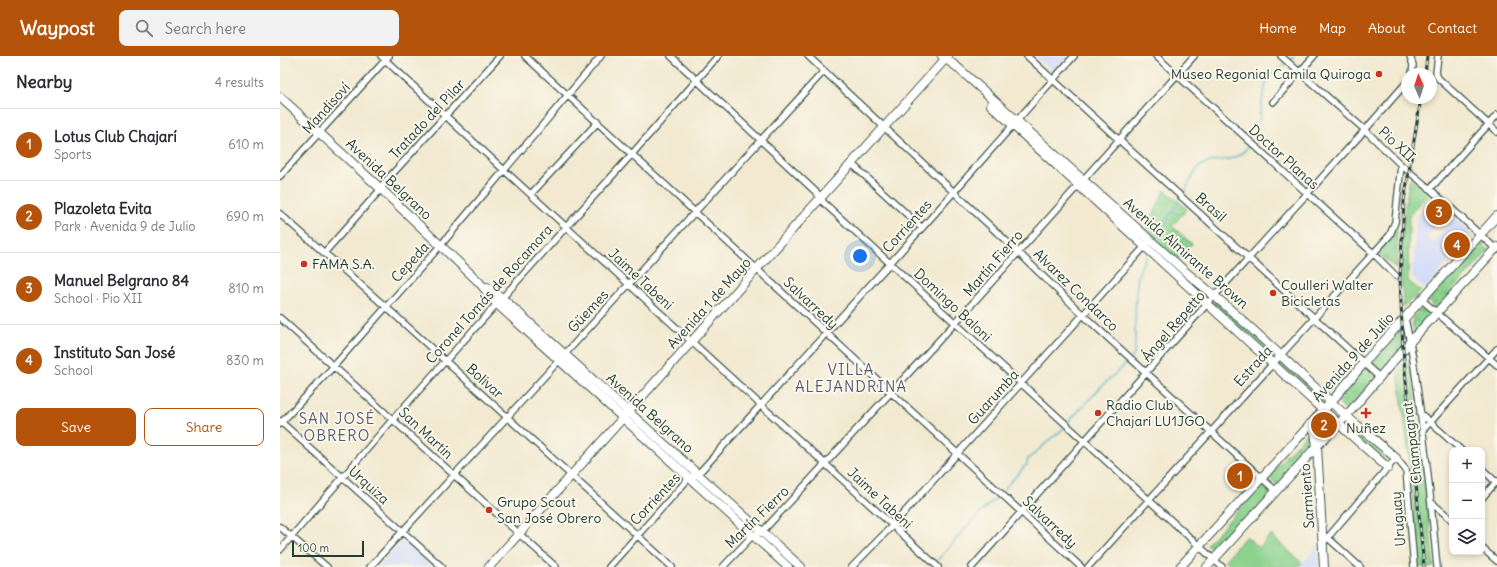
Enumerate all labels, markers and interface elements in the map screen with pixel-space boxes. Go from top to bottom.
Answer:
search box [119,10,399,46]
text: Waypost [20,16,95,40]
icon: search [133,17,155,39]
text: Search here [165,19,246,38]
text: Home [1259,19,1297,37]
text: Map [1319,19,1346,37]
text: About [1368,19,1406,37]
text: Contact [1428,19,1477,37]
place label: Museo Regonial Camila Quiroga [1171,65,1371,83]
north arrow [1401,68,1437,104]
marker: Museo Regonial Camila Quiroga [1374,69,1384,79]
text: Nearby [16,71,72,93]
text: 4 results [215,74,264,91]
street label: Tratado del Pilar [385,75,469,163]
street label: Mandisoví [298,79,354,137]
street label: Doctor Planas [1245,121,1323,193]
street label: Pio XII [1375,123,1419,165]
text: Lotus Club Chajarí [54,127,177,146]
street label: Avenida Belgrano [342,134,436,224]
text: 1 [26,136,32,153]
text: 610 m [228,136,264,153]
text: Sports [54,146,92,163]
street label: Brasil [1192,188,1230,226]
street label: Avenida Almirante Brown [1120,194,1252,312]
street label: Corrientes [878,196,936,256]
pin: 3 [1426,197,1452,227]
text: Plazoleta Evita [54,199,152,218]
text: 2 [25,208,33,225]
text: 690 m [226,208,264,225]
text: Park · Avenida 9 de Julio [54,218,196,235]
street label: Coronel Tomás de Rocamora [422,221,556,367]
street label: Martín Fierro [959,226,1027,300]
pin: 4 [1444,230,1470,260]
street label: Cepeda [387,238,433,286]
street label: Jaime Tabeni [605,244,677,314]
street label: Alvarez Condarco [1030,245,1122,335]
your location [850,246,870,266]
street label: Avenida 1 de Mayo [663,253,755,352]
place label: FAMA S.A. [312,255,375,273]
marker: FAMA S.A. [299,259,309,269]
street label: Domingo Baloni [910,264,996,346]
text: Manuel Belgrano 84 [54,271,189,290]
street label: Salvarredy [780,273,842,333]
place label: Coulleri Walter Bicicletas [1281,276,1374,310]
text: 3 [25,280,33,297]
text: 810 m [228,280,264,297]
street label: Güemes [564,286,612,336]
street label: Ángel Repetto [1137,287,1209,365]
marker: Coulleri Walter Bicicletas [1268,288,1278,298]
text: School · Pio XII [54,290,143,307]
street label: Avenida 9 de Julio [1308,309,1398,405]
street label: Estrada [1230,342,1276,390]
text: Instituto San José [54,343,175,362]
text: 4 [25,352,33,369]
text: 830 m [226,352,264,369]
street label: Bolivar [463,360,507,403]
district label: VILLA ALEJANDRINA [795,360,907,396]
text: School [54,362,93,379]
street label: Guarumba [964,366,1022,428]
street label: Avenida Belgrano [603,369,697,457]
place label: Radio Club Chajarí LU1JGO [1106,396,1205,430]
street label: Champagnat [1398,401,1426,485]
street label: San Martín [395,403,457,463]
button: Save [16,408,136,446]
button: Share [144,408,264,446]
marker: Radio Club Chajarí LU1JGO [1093,408,1103,418]
marker: Nuñez [1361,408,1371,418]
district label: SAN JOSÉ OBRERO [299,409,375,445]
pin: 2 [1311,410,1337,440]
place label: Nuñez [1346,419,1386,437]
map controls [1449,447,1485,555]
button: + [1449,447,1485,483]
pin: 1 [1227,461,1253,491]
street label: Urquiza [345,462,393,508]
street label: Jaime Tabeni [844,463,916,533]
street label: Sarmiento [1296,463,1318,529]
street label: Corrientes [626,469,684,529]
street label: Martín Fierro [721,482,793,552]
button: − [1449,483,1485,519]
street label: Uruguay [1387,491,1409,547]
street label: Salvarredy [1019,492,1081,552]
place label: Grupo Scout San José Obrero [497,493,601,527]
marker: Grupo Scout San José Obrero [484,505,494,515]
button: layers [1449,519,1485,555]
scale bar [292,539,364,558]
text: 100 m [298,541,329,555]

